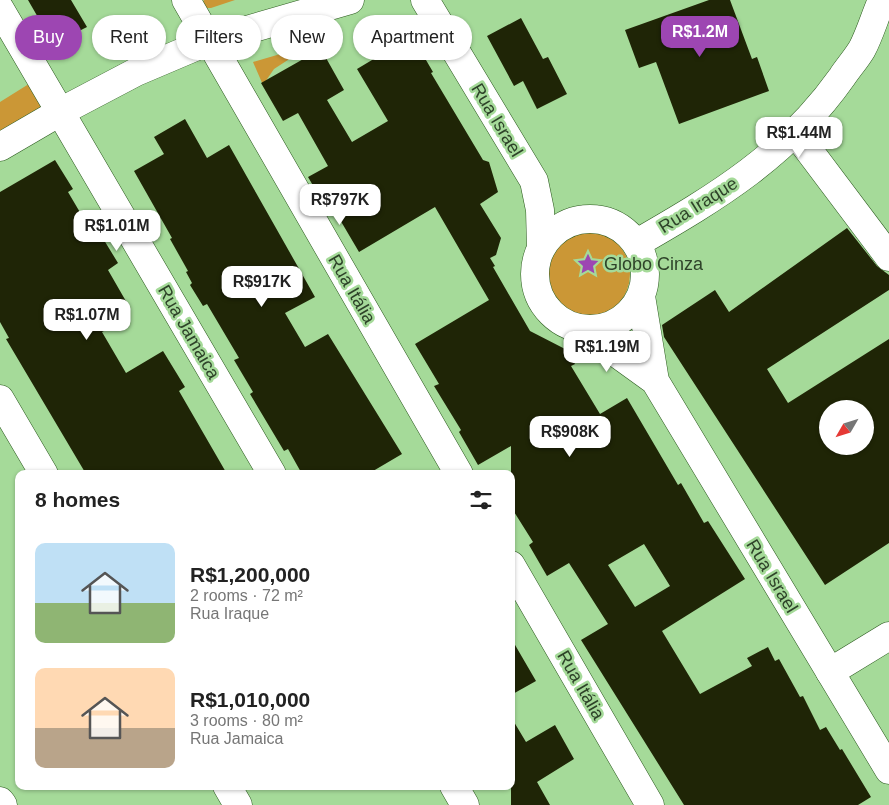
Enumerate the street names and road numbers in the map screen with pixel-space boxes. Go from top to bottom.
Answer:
street label: Rua Israel [467,80,527,160]
street label: Rua Iraque [655,173,741,237]
street label: Rua Itália [324,251,380,328]
street label: Rua Jamaica [154,282,224,383]
street label: Rua Israel [742,536,802,616]
street label: Rua Itália [553,647,609,724]

